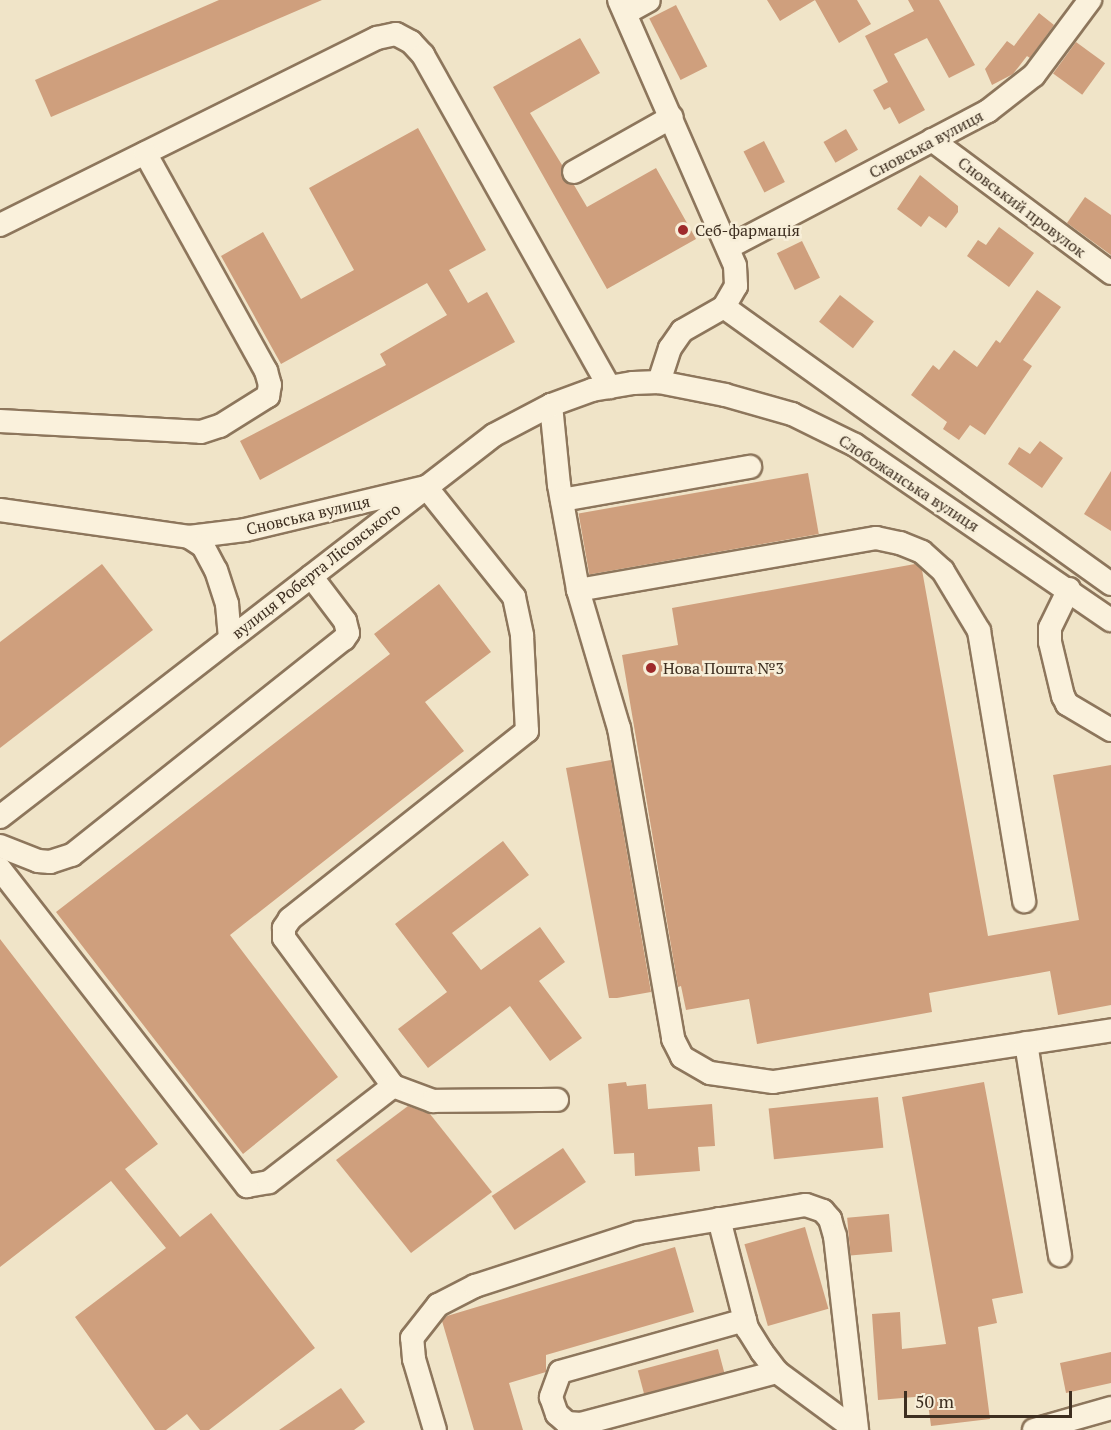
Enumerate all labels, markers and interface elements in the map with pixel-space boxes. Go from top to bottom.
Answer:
street label: Сновська вулиця [866,106,986,182]
street label: Сновський провулок [954,153,1090,261]
place label: Себ-фармація [695,220,800,240]
marker: Себ-фармація [676,223,690,237]
street label: Слобожанська вулиця [835,430,983,536]
street label: Сновська вулиця [244,491,372,539]
street label: вулиця Роберта Лісовського [228,499,404,643]
place label: Нова Пошта №3 [663,658,784,678]
marker: Нова Пошта №3 [644,661,658,675]
scale bar [907,1379,1075,1417]
text: 50 m [915,1389,954,1413]

